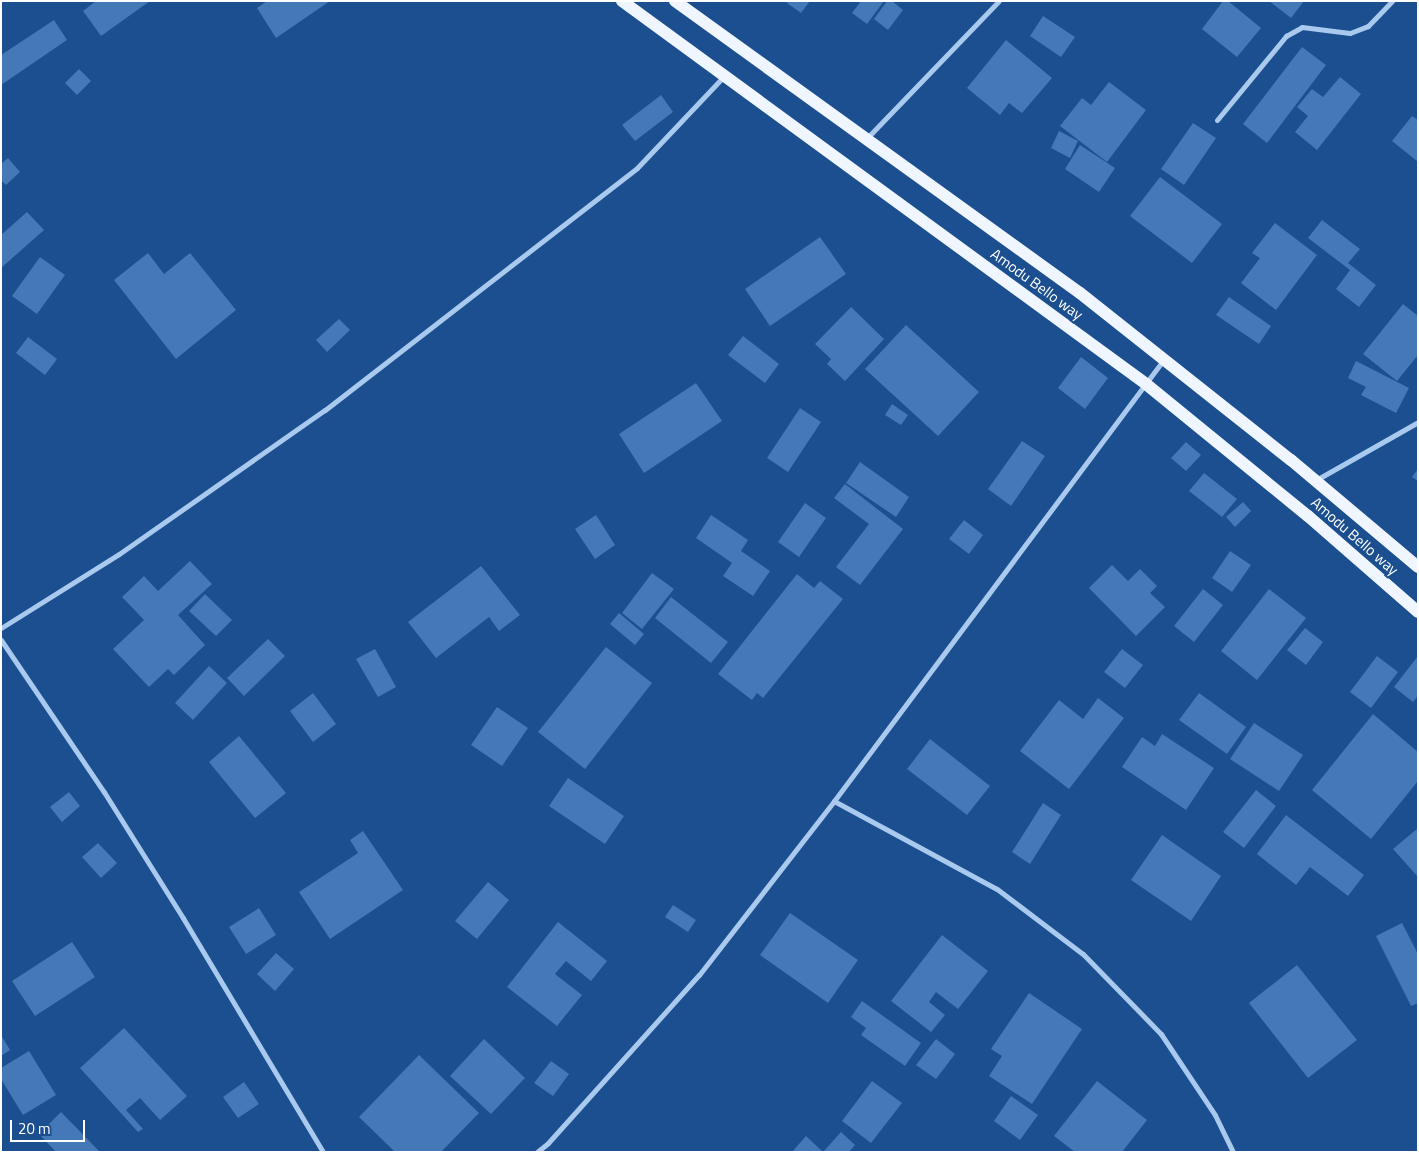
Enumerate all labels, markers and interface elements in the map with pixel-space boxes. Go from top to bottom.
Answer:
street label: Amodu Bello way [987,245,1087,323]
street label: Amodu Bello way [1308,493,1402,579]
scale bar [12,1110,88,1142]
text: 20 m [18,1117,51,1140]

